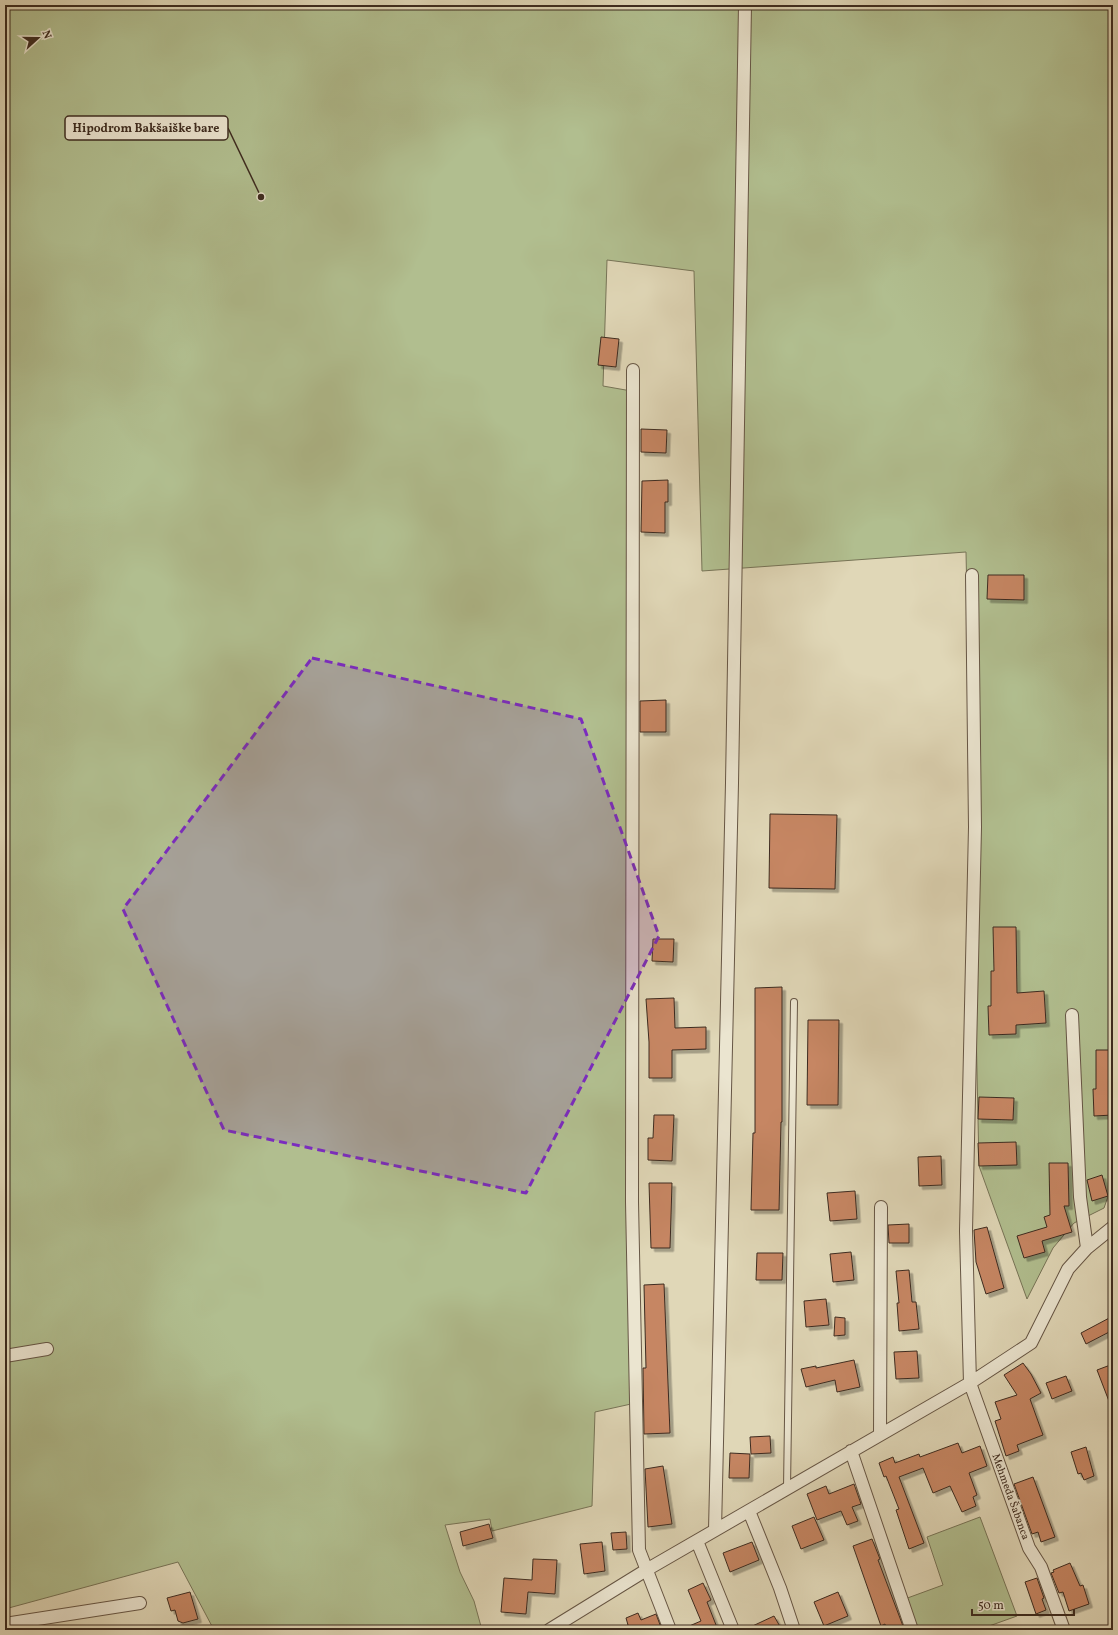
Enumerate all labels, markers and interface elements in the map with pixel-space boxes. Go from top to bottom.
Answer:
north arrow [18,18,58,58]
text: N [38,29,54,41]
callout: Hipodrom Bakšaiške bare [65,116,228,140]
text: Hipodrom Bakšaiške bare [73,121,219,137]
street label: Mehmeda Šabanca [987,1452,1033,1543]
scale bar [972,1591,1074,1617]
text: 50 m [978,1598,1004,1614]

